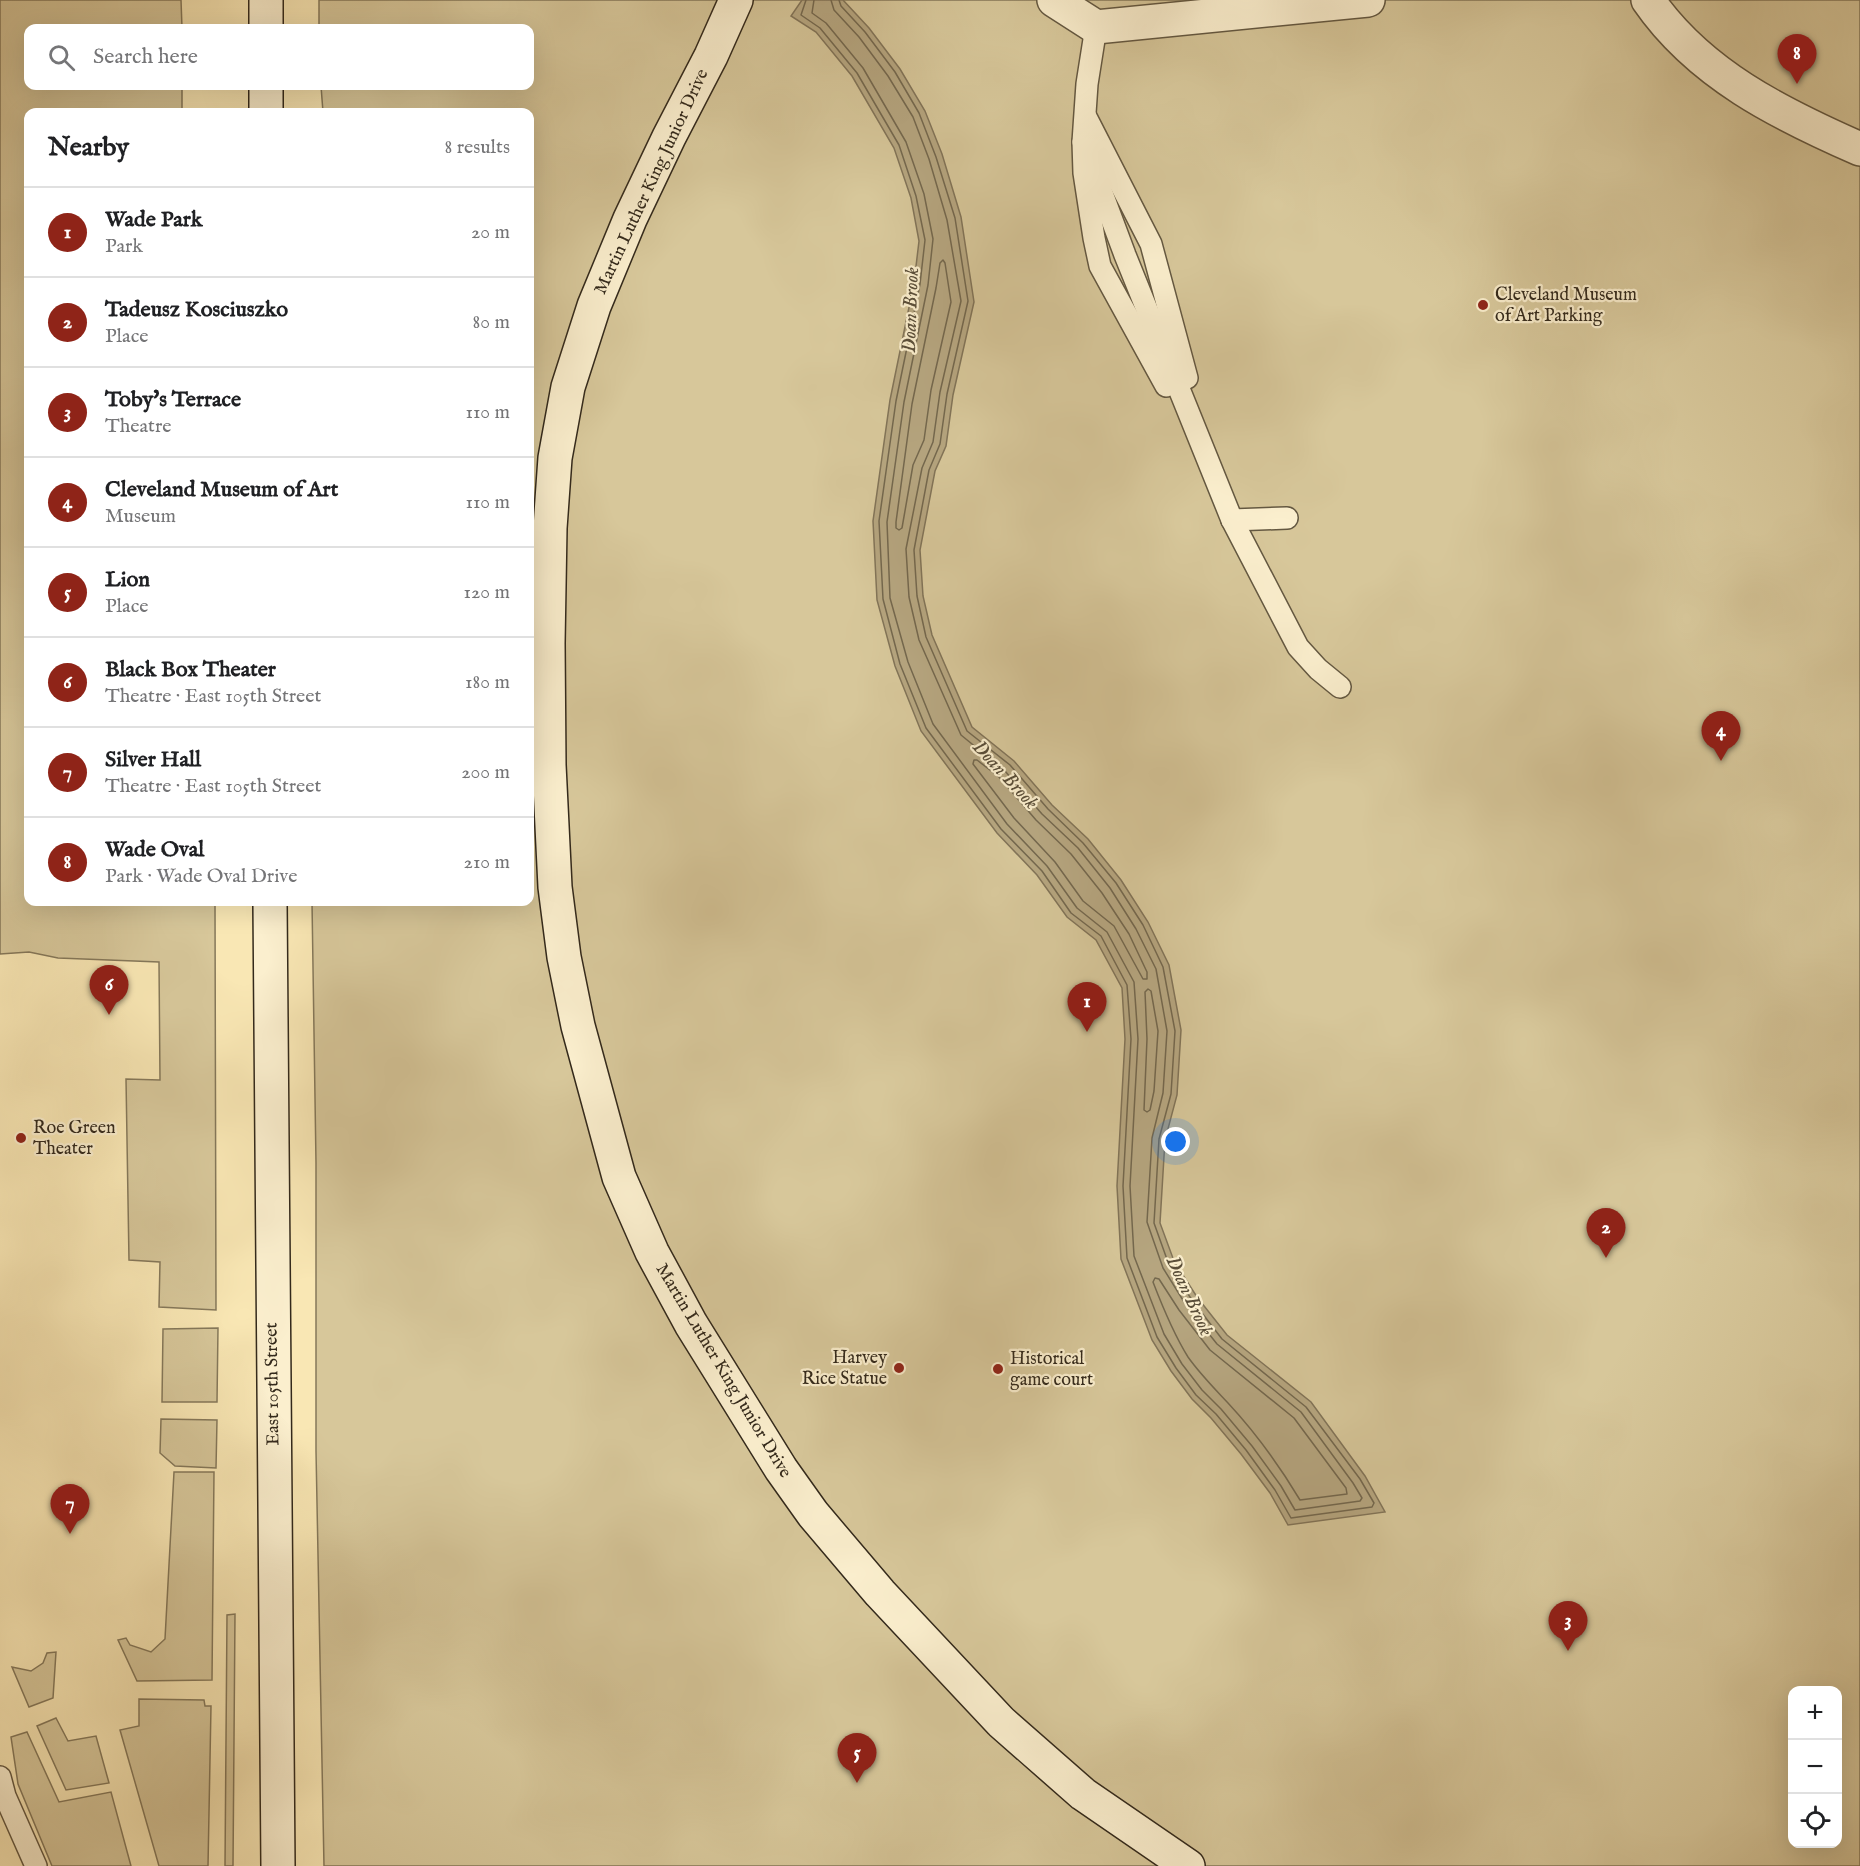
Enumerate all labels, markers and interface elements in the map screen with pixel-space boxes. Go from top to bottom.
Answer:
search box [24,24,534,90]
pin: 8 [1778,34,1816,84]
icon: search [45,41,78,74]
text: Search here [93,43,198,71]
street label: Martin Luther King Junior Drive [590,66,714,298]
text: Nearby [48,131,129,164]
text: 8 results [444,135,510,160]
text: Wade Park [105,206,203,234]
text: 1 [64,220,71,245]
text: 20 m [471,220,510,245]
text: Park [105,234,143,259]
water label: Doan Brook [897,267,925,353]
place label: Cleveland Museum of Art Parking [1495,284,1637,328]
text: Tadeusz Kosciuszko [105,296,288,324]
marker: Cleveland Museum of Art Parking [1476,298,1490,312]
text: 2 [63,310,72,335]
text: 80 m [473,310,510,335]
text: Place [105,324,148,349]
text: Toby's Terrace [105,386,241,414]
text: 3 [64,400,71,425]
text: 110 m [466,400,510,425]
text: Theatre [105,414,171,439]
text: Cleveland Museum of Art [105,476,338,504]
text: 4 [63,490,72,515]
text: 110 m [466,490,510,515]
text: Museum [105,504,176,529]
text: Lion [105,566,150,594]
text: 5 [64,580,71,605]
text: 120 m [464,580,510,605]
text: Place [105,594,148,619]
text: Black Box Theater [105,656,276,684]
text: 6 [63,670,72,695]
text: 180 m [465,670,510,695]
text: Theatre · East 105th Street [105,684,321,709]
pin: 4 [1702,712,1740,761]
water label: Doan Brook [967,735,1043,815]
text: Silver Hall [105,746,201,774]
text: 7 [63,760,72,785]
text: 200 m [461,760,510,785]
text: Theatre · East 105th Street [105,774,321,799]
text: Wade Oval [105,836,204,864]
text: 8 [64,850,71,875]
text: 210 m [464,850,510,875]
text: Park · Wade Oval Drive [105,864,297,889]
pin: 6 [90,966,128,1015]
pin: 1 [1068,982,1106,1032]
place label: Roe Green Theater [33,1117,116,1161]
your location [1161,1127,1190,1156]
marker: Roe Green Theater [14,1131,28,1145]
pin: 2 [1586,1208,1626,1258]
water label: Doan Brook [1160,1252,1218,1340]
street label: Martin Luther King Junior Drive [650,1260,796,1482]
street label: East 105th Street [260,1322,286,1446]
place label: Harvey Rice Statue [802,1347,887,1391]
place label: Historical game court [1010,1348,1093,1392]
marker: Harvey Rice Statue [892,1361,906,1375]
marker: Historical game court [991,1362,1005,1376]
pin: 7 [50,1484,90,1534]
pin: 3 [1548,1602,1588,1651]
map controls [1788,1686,1842,1848]
button: + [1788,1686,1842,1740]
pin: 5 [838,1734,876,1783]
button: − [1788,1740,1842,1794]
button: locate [1788,1794,1842,1848]

